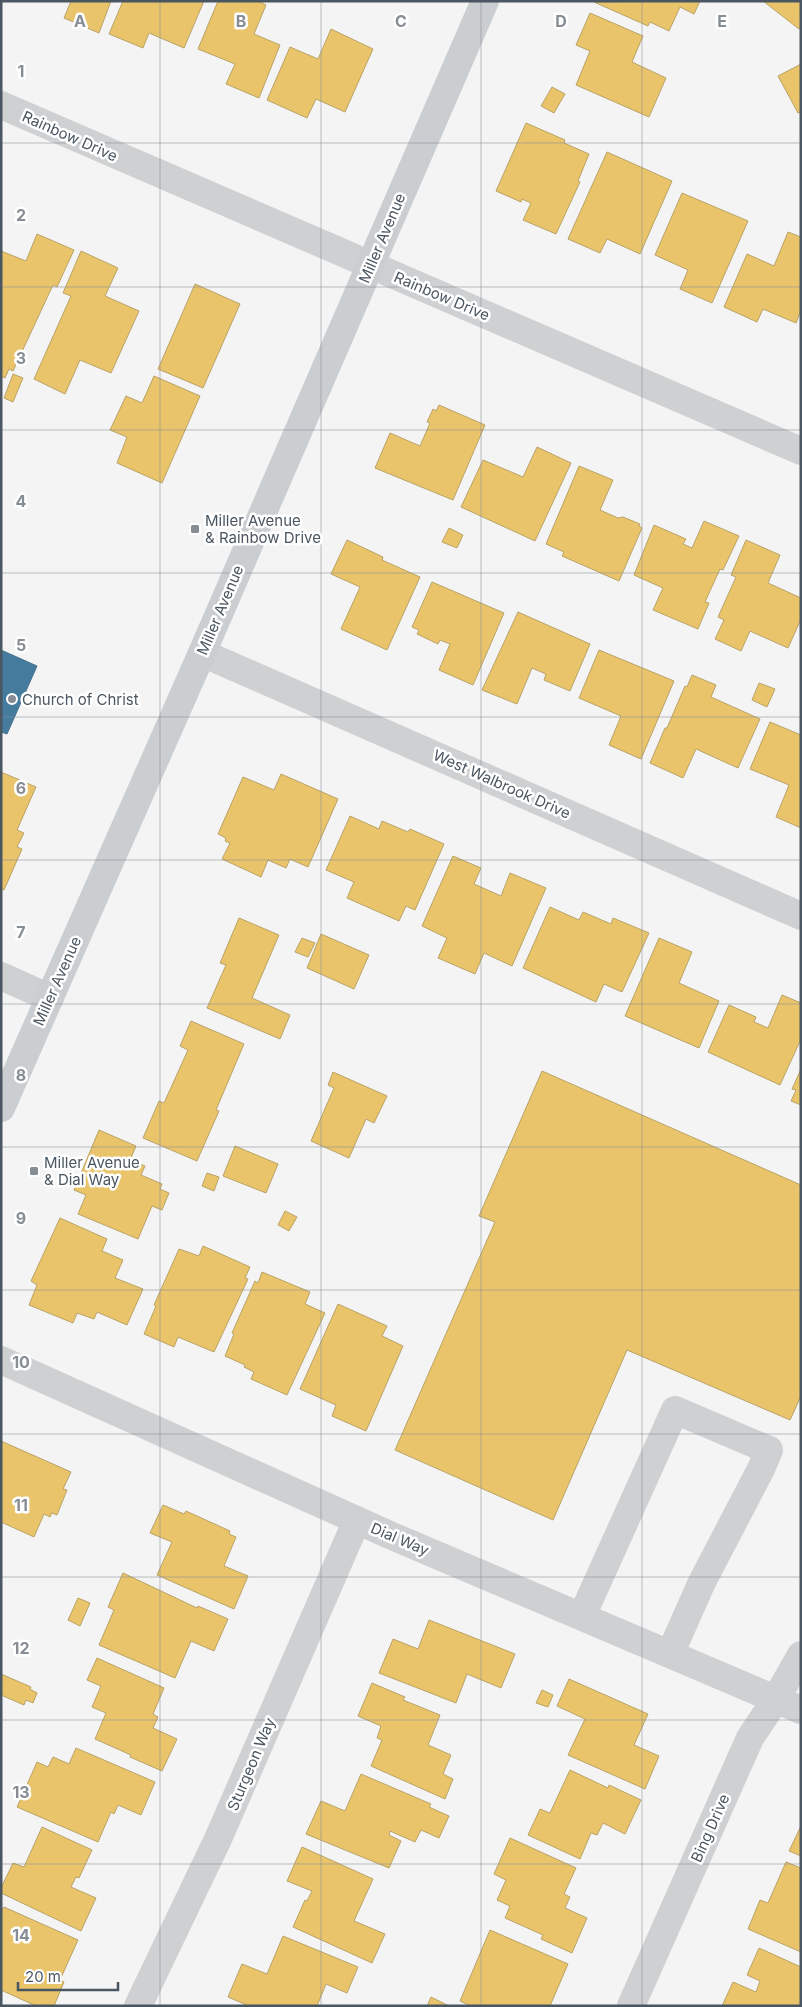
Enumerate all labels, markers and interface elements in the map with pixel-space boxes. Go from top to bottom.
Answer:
text: A [74,11,86,31]
text: B [236,11,246,31]
text: C [395,11,407,31]
text: D [555,11,567,31]
text: E [717,11,727,31]
text: 1 [18,61,24,81]
street label: Rainbow Drive [19,107,121,165]
street label: Miller Avenue [355,190,409,286]
text: 2 [16,205,26,225]
street label: Rainbow Drive [391,267,493,325]
text: 3 [16,348,26,368]
text: 4 [16,491,27,511]
place label: Miller Avenue & Rainbow Drive [205,511,321,547]
marker: Miller Avenue & Rainbow Drive [189,523,201,535]
street label: Miller Avenue [193,562,247,658]
text: 5 [16,635,26,655]
place label: Church of Christ [22,690,139,709]
marker: Church of Christ [6,693,18,705]
street label: West Walbrook Drive [430,745,574,823]
text: 6 [16,778,26,798]
text: 7 [16,922,26,942]
street label: Miller Avenue [29,933,85,1029]
text: 8 [16,1065,26,1085]
place label: Miller Avenue & Dial Way [44,1153,140,1189]
marker: Miller Avenue & Dial Way [28,1165,40,1177]
text: 9 [16,1208,26,1228]
text: 10 [12,1352,30,1372]
text: 11 [14,1495,28,1515]
street label: Dial Way [368,1518,432,1560]
text: 12 [13,1638,29,1658]
street label: Sturgeon Way [223,1714,279,1813]
text: 13 [12,1782,30,1802]
street label: Bing Drive [686,1791,734,1865]
text: 14 [12,1925,30,1945]
scale bar [18,1960,118,1992]
text: 20 m [25,1967,61,1986]

